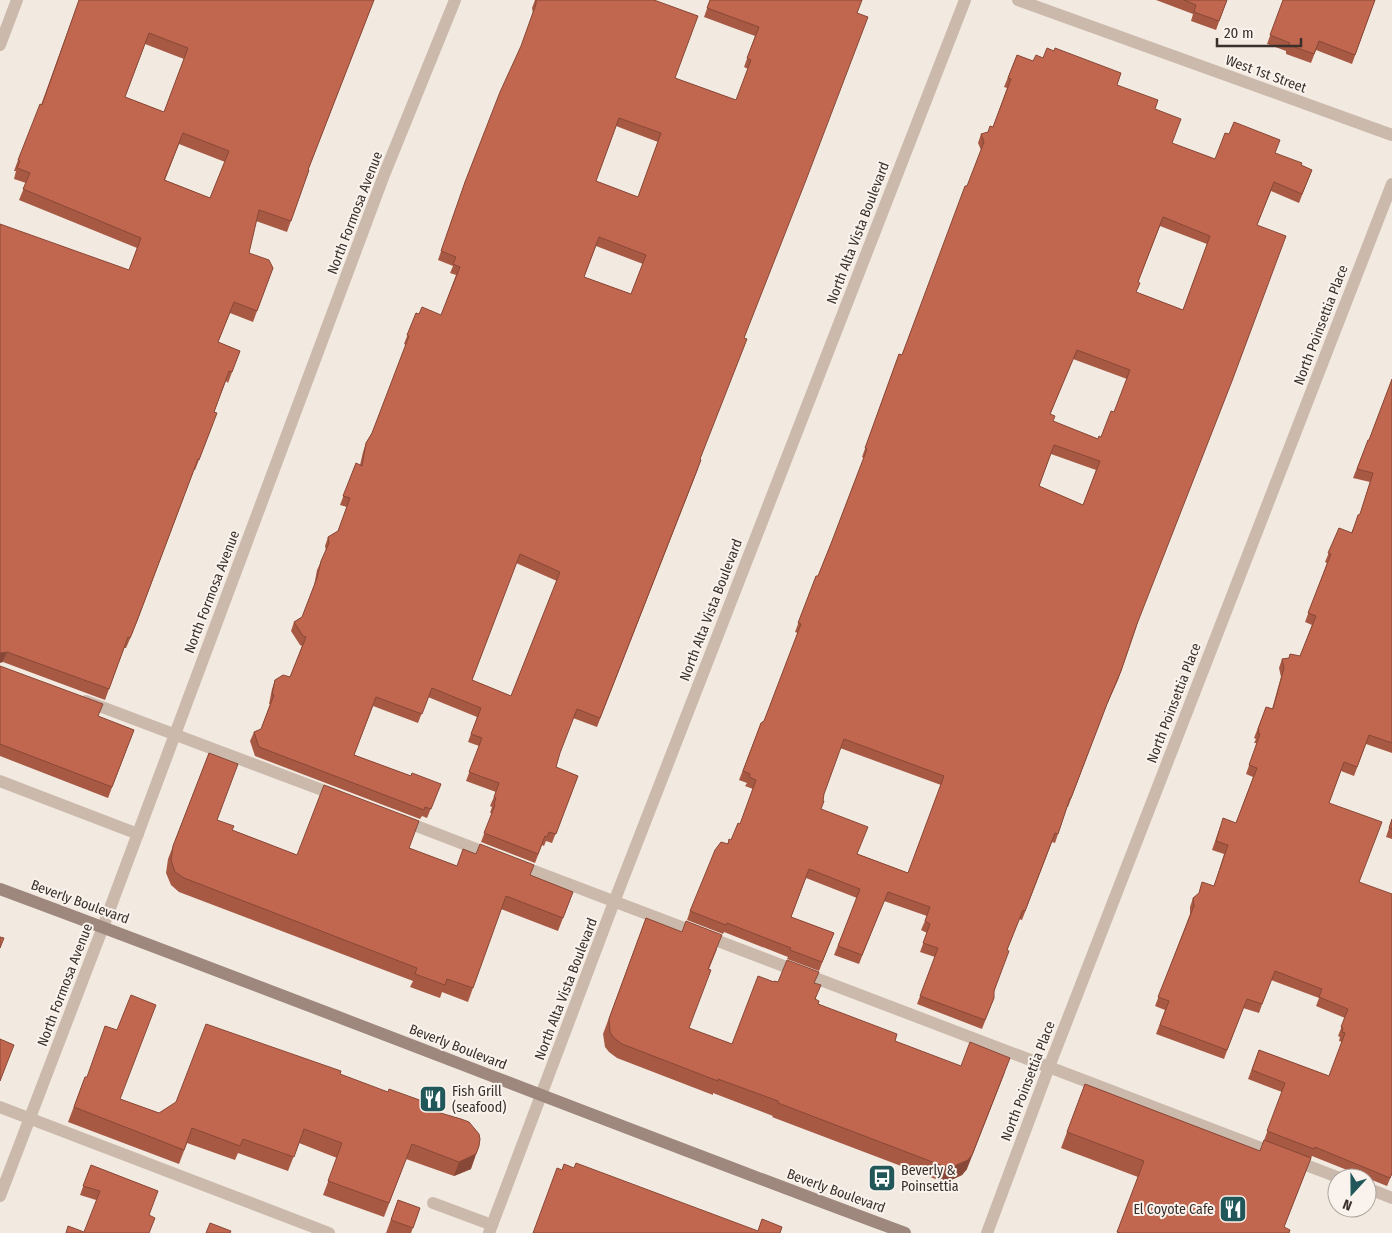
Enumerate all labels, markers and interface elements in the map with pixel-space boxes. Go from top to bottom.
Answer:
scale bar [1217,15,1301,47]
text: 20 m [1224,24,1254,42]
street label: West 1st Street [1223,52,1309,97]
street label: North Formosa Avenue [324,149,386,277]
street label: North Alta Vista Boulevard [823,160,893,306]
street label: North Poinsettia Place [1290,263,1352,387]
street label: North Formosa Avenue [181,528,243,656]
street label: North Alta Vista Boulevard [676,537,746,683]
street label: North Poinsettia Place [1143,641,1205,765]
street label: Beverly Boulevard [29,876,131,928]
street label: North Alta Vista Boulevard [531,916,601,1062]
street label: North Formosa Avenue [34,921,96,1049]
street label: North Poinsettia Place [997,1019,1059,1143]
street label: Beverly Boulevard [407,1021,509,1073]
place label: Fish Grill (seafood) [452,1083,506,1116]
restaurant icon: Fish Grill (seafood) [418,1084,448,1114]
place label: Beverly & Poinsettia [901,1162,959,1195]
bus stop icon: Beverly & Poinsettia [867,1163,897,1193]
street label: Beverly Boulevard [785,1165,887,1217]
north arrow [1327,1168,1377,1218]
restaurant icon: El Coyote Cafe [1218,1194,1248,1224]
text: N [1341,1195,1354,1214]
place label: El Coyote Cafe [1133,1201,1214,1218]

